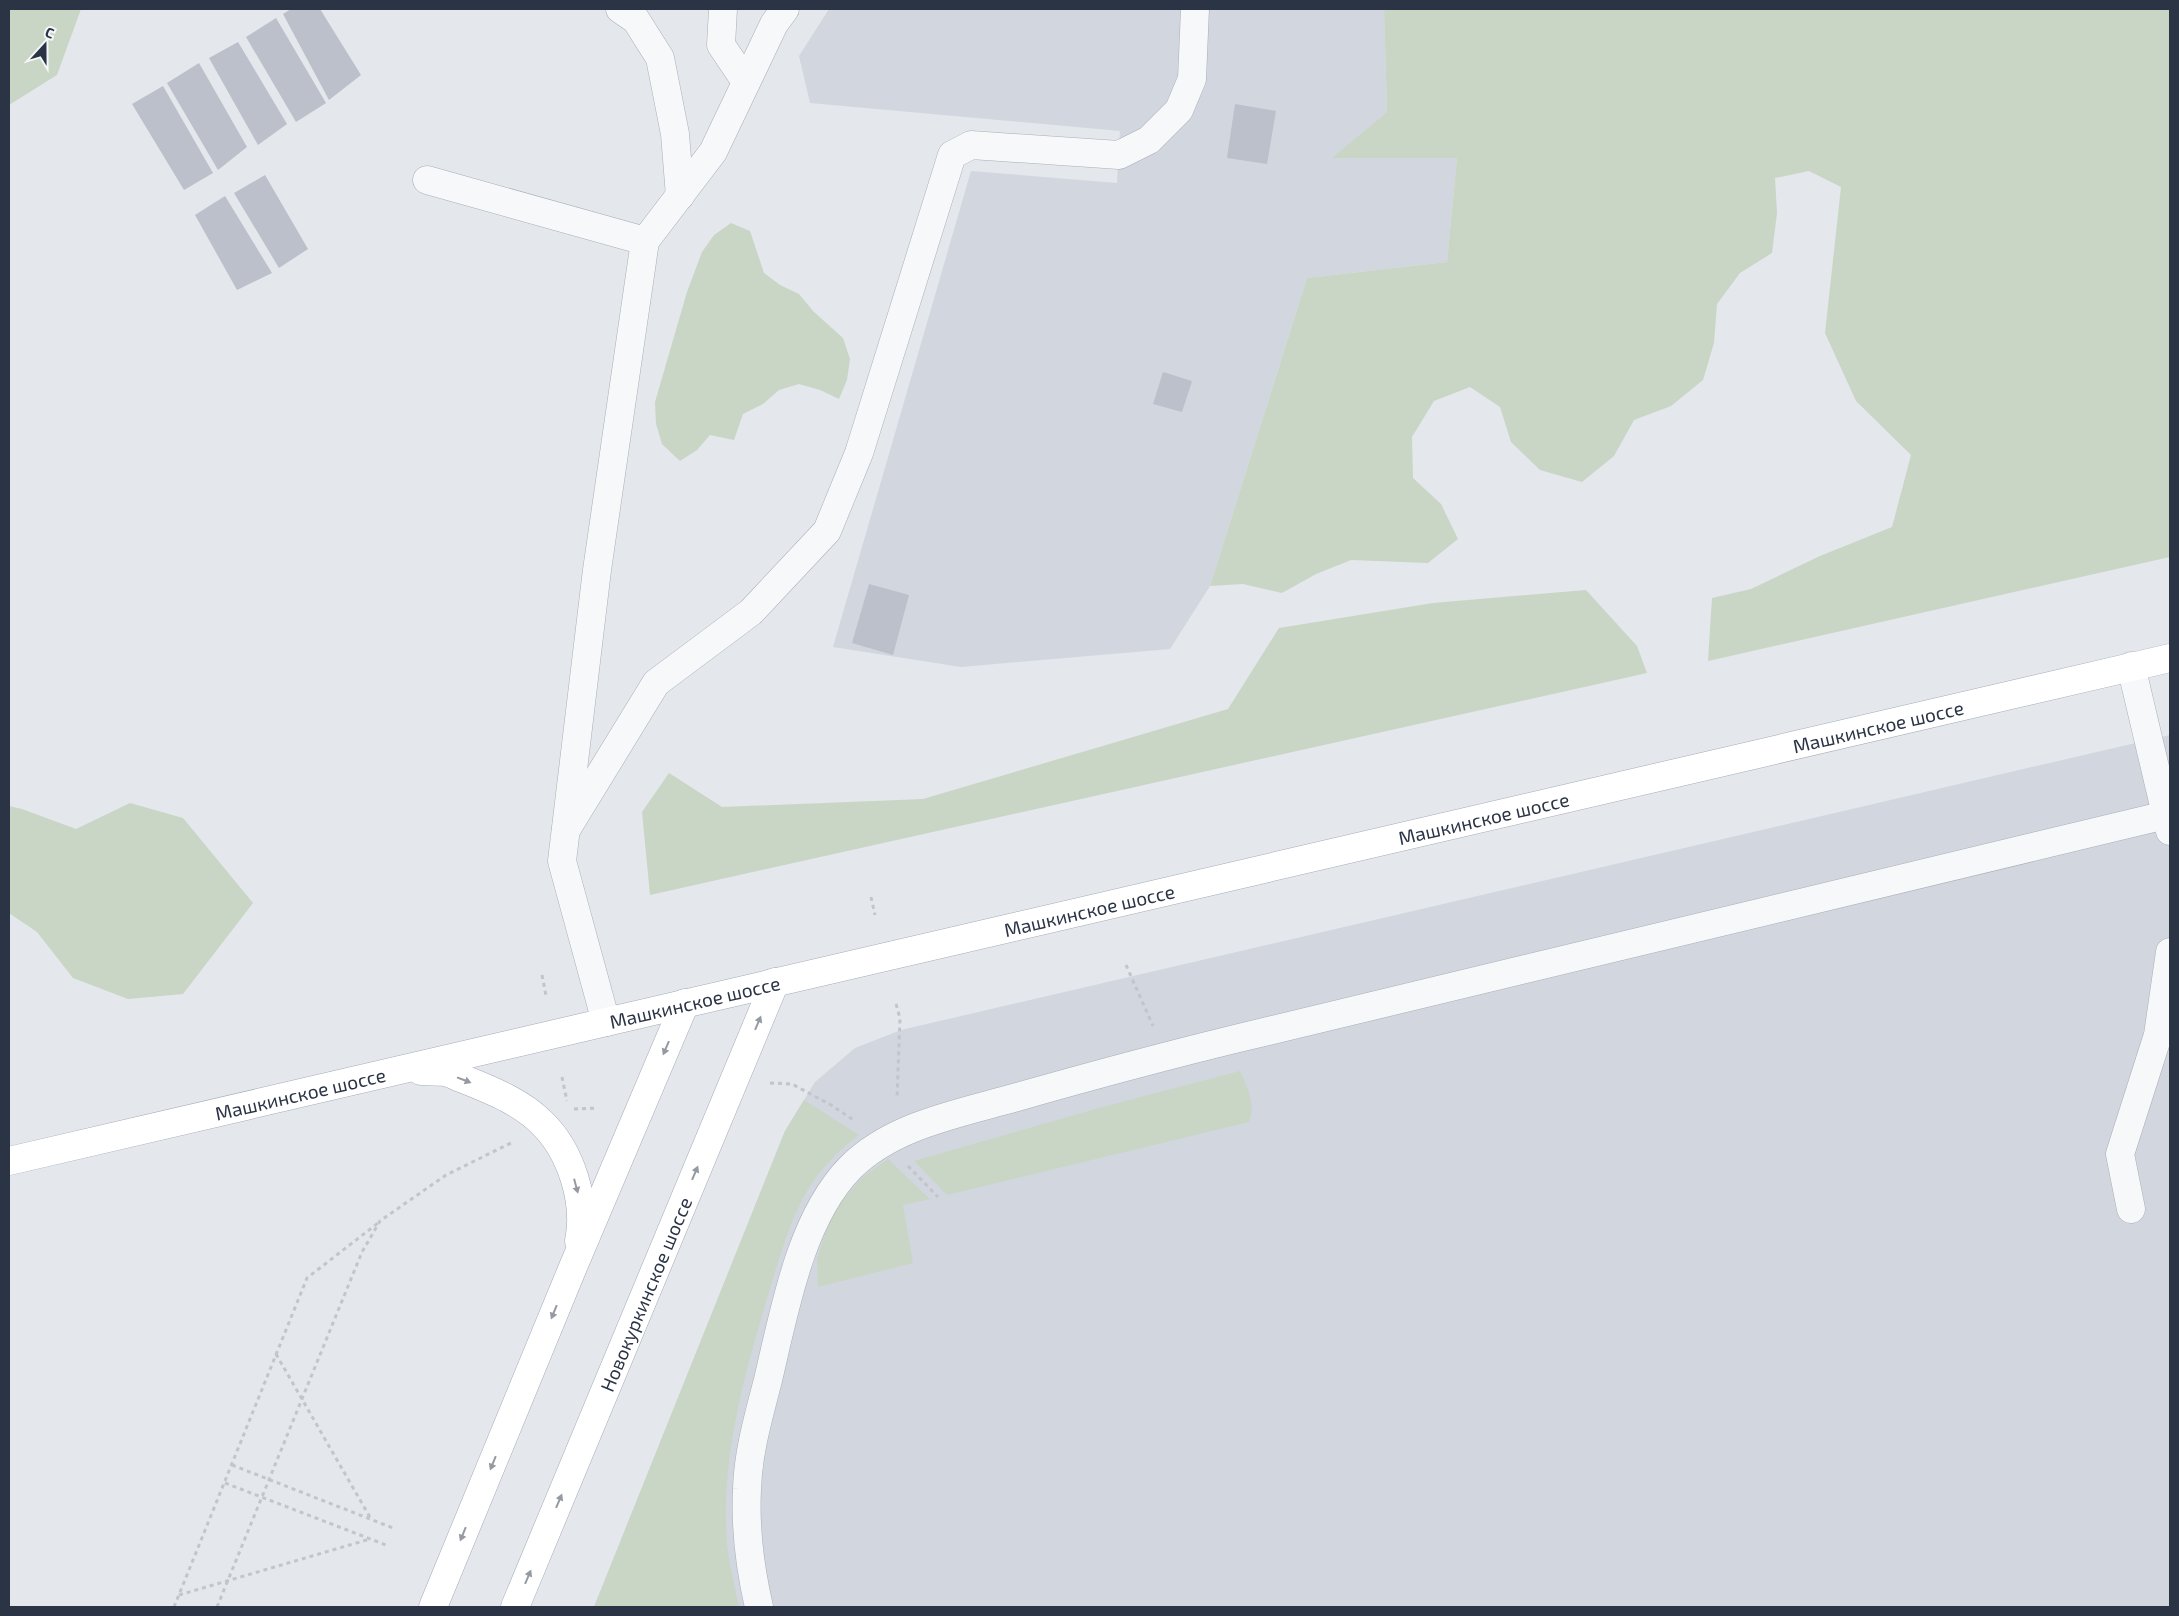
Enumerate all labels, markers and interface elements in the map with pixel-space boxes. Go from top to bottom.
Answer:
north arrow [20,20,70,70]
text: С [43,23,57,42]
street label: Машкинское шоссе [1790,695,1966,757]
street label: Машкинское шоссе [1396,787,1571,849]
street label: Машкинское шоссе [1001,879,1177,941]
street label: Машкинское шоссе [607,970,782,1032]
one-way arrow [754,1016,762,1030]
one-way arrow [662,1041,670,1056]
street label: Машкинское шоссе [213,1062,388,1124]
one-way arrow [457,1077,472,1084]
one-way arrow [692,1166,700,1180]
one-way arrow [572,1179,580,1194]
street label: Новокуркинское шоссе [595,1193,696,1395]
one-way arrow [550,1305,558,1319]
one-way arrow [488,1455,496,1470]
one-way arrow [556,1494,564,1508]
one-way arrow [459,1527,467,1541]
one-way arrow [525,1569,532,1584]

